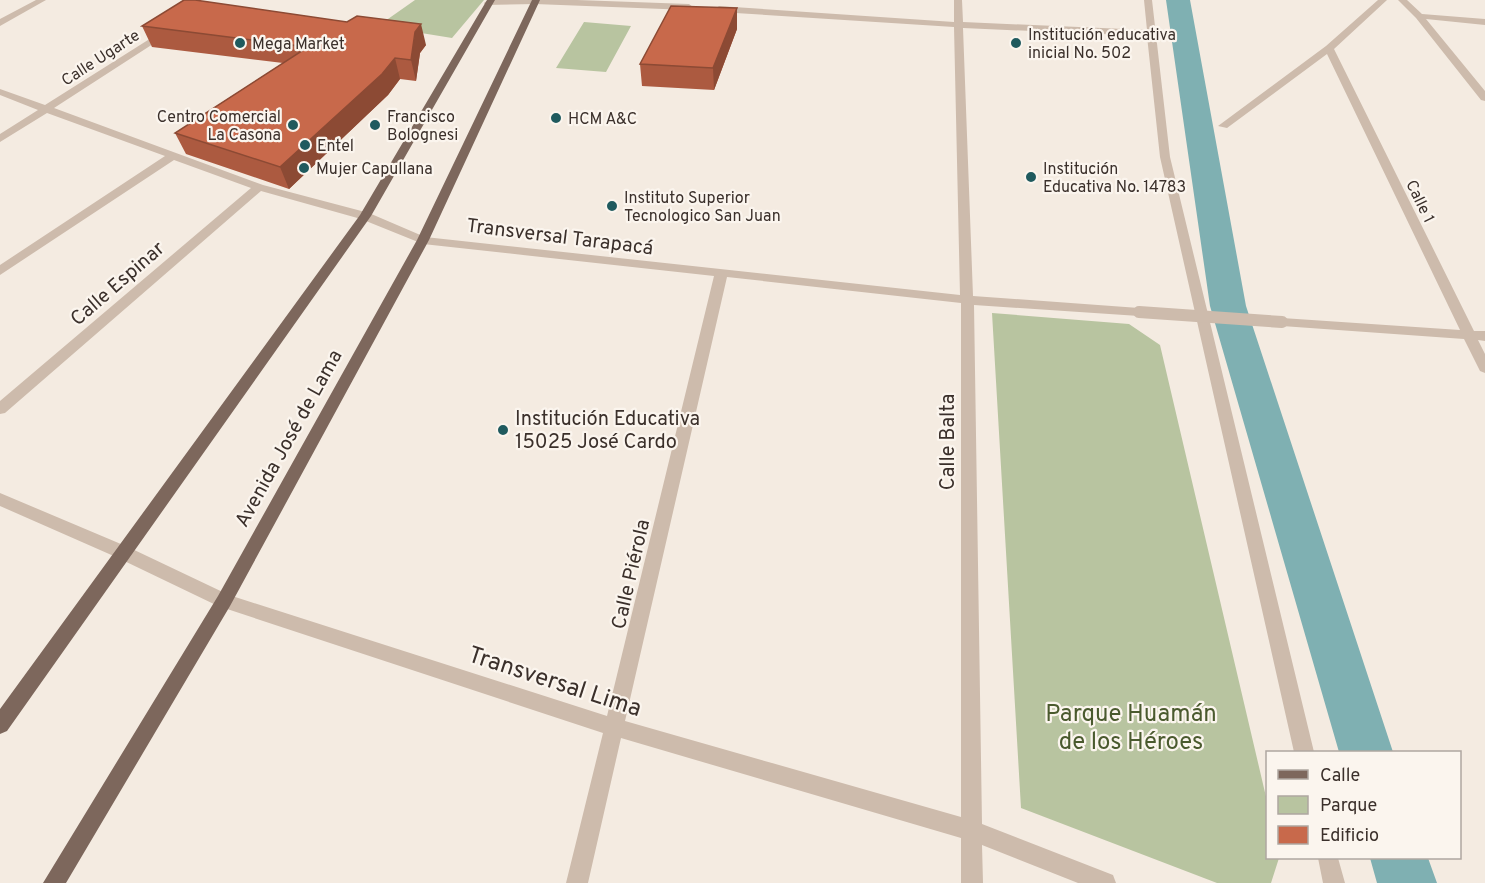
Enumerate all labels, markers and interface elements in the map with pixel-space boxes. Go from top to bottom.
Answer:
street label: Calle Ugarte [58,26,144,91]
place label: Institución educativa inicial No. 502 [1028,26,1176,64]
place label: Mega Market [252,35,345,55]
marker: Mega Market [233,36,247,50]
marker: Institución educativa inicial No. 502 [1009,36,1023,50]
place label: Centro Comercial La Casona [157,108,281,146]
place label: Francisco Bolognesi [387,108,458,146]
place label: HCM A&C [568,110,637,130]
marker: HCM A&C [549,111,563,125]
marker: Centro Comercial La Casona [286,118,300,132]
marker: Francisco Bolognesi [368,118,382,132]
place label: Entel [317,137,354,157]
marker: Entel [298,138,312,152]
place label: Mujer Capullana [316,160,433,180]
place label: Institución Educativa No. 14783 [1043,160,1186,198]
marker: Mujer Capullana [297,161,311,175]
marker: Institución Educativa No. 14783 [1024,170,1038,184]
street label: Calle 1 [1400,177,1438,227]
place label: Instituto Superior Tecnologico San Juan [624,189,781,227]
marker: Instituto Superior Tecnologico San Juan [605,199,619,213]
street label: Transversal Tarapacá [465,214,655,262]
street label: Calle Espinar [66,236,171,333]
street label: Avenida José de Lama [230,346,349,532]
street label: Calle Balta [936,394,962,490]
place label: Institución Educativa 15025 José Cardo [515,407,700,456]
marker: Institución Educativa 15025 José Cardo [496,423,510,437]
street label: Calle Piérola [607,517,657,632]
street label: Transversal Lima [464,641,645,725]
park label: Parque Huamán de los Héroes [1045,700,1217,758]
legend [1266,751,1461,859]
text: Calle [1320,765,1360,788]
text: Parque [1320,795,1377,818]
text: Edificio [1320,825,1379,848]

